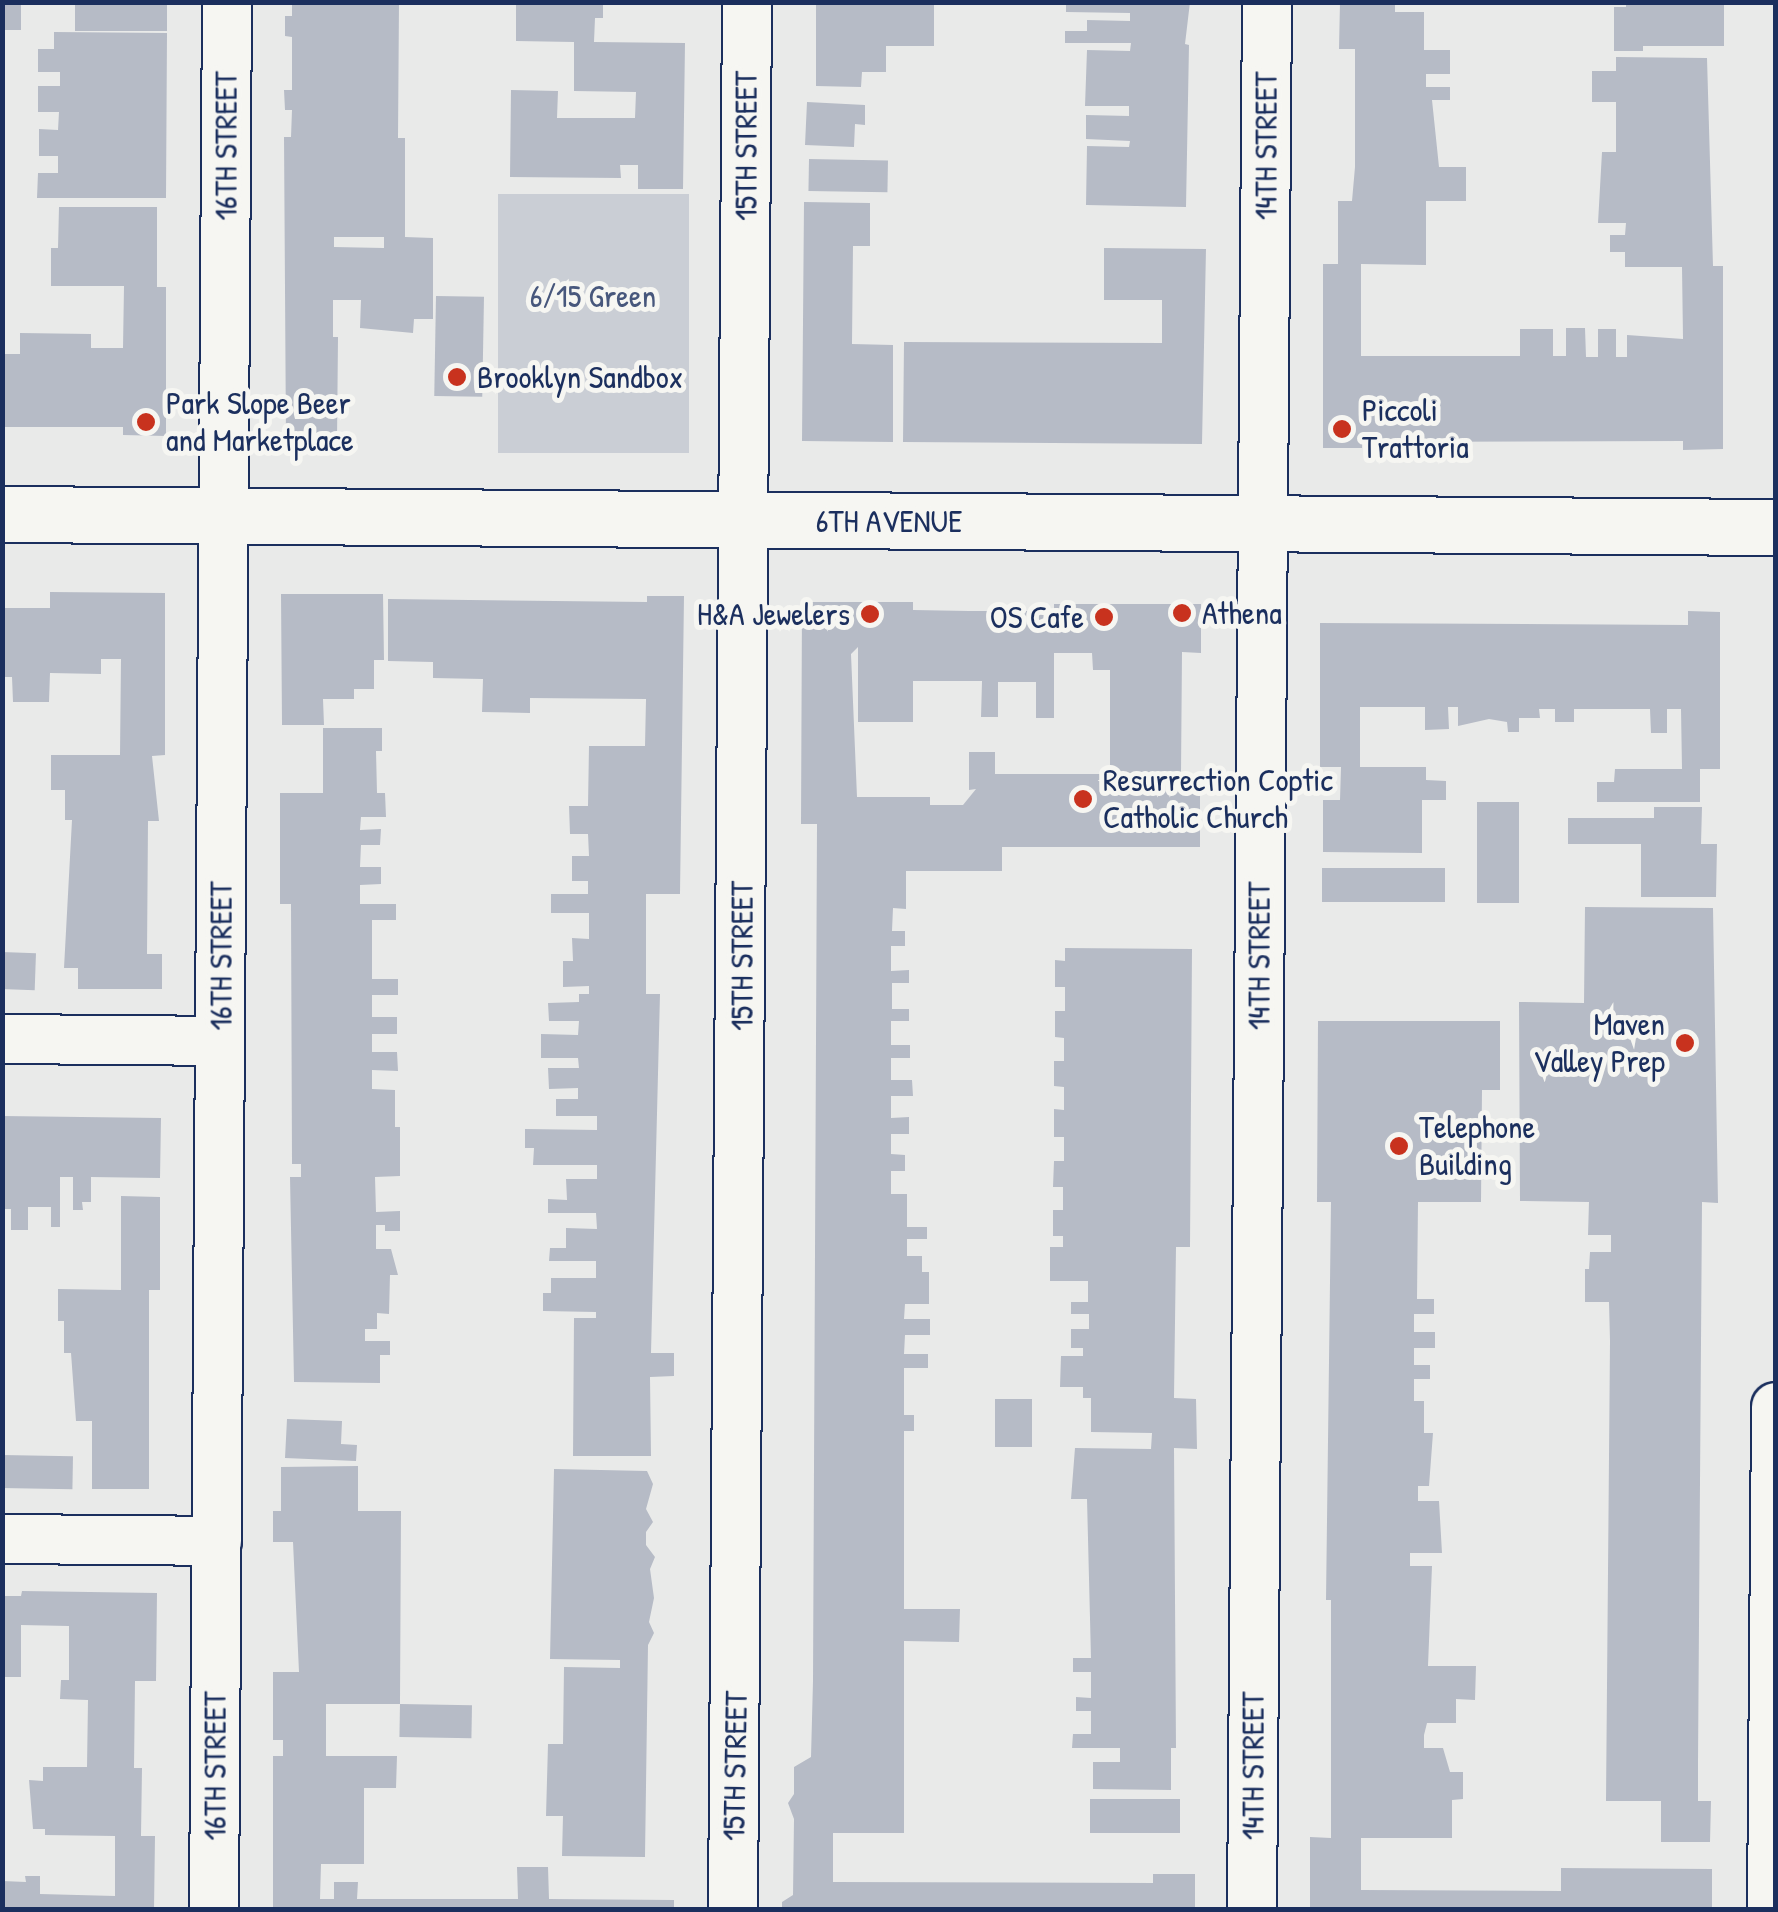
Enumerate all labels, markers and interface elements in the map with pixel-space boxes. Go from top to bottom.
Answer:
street label: 16TH STREET [207,71,245,221]
street label: 15TH STREET [727,71,765,221]
street label: 14TH STREET [1247,72,1285,220]
park label: 6/15 Green [530,277,656,315]
place label: Brooklyn Sandbox [477,358,683,396]
marker: Brooklyn Sandbox [446,366,468,388]
place label: Park Slope Beer and Marketplace [166,385,354,460]
place label: Piccoli Trattoria [1362,392,1469,467]
marker: Park Slope Beer and Marketplace [135,411,157,433]
marker: Piccoli Trattoria [1331,418,1353,440]
street label: 6TH AVENUE [816,502,962,540]
place label: Athena [1202,594,1282,632]
place label: H&A Jewelers [697,595,850,633]
place label: OS Cafe [990,598,1084,636]
marker: Athena [1171,602,1193,624]
marker: H&A Jewelers [859,603,881,625]
marker: OS Cafe [1093,606,1115,628]
place label: Resurrection Coptic Catholic Church [1103,762,1333,837]
marker: Resurrection Coptic Catholic Church [1072,788,1094,810]
street label: 16TH STREET [202,881,240,1031]
street label: 15TH STREET [723,881,761,1031]
street label: 14TH STREET [1240,882,1278,1030]
place label: Maven Valley Prep [1533,1006,1665,1081]
marker: Maven Valley Prep [1674,1032,1696,1054]
place label: Telephone Building [1419,1109,1535,1184]
marker: Telephone Building [1388,1135,1410,1157]
street label: 16TH STREET [196,1691,234,1841]
street label: 15TH STREET [714,1691,756,1841]
street label: 14TH STREET [1234,1692,1272,1840]

